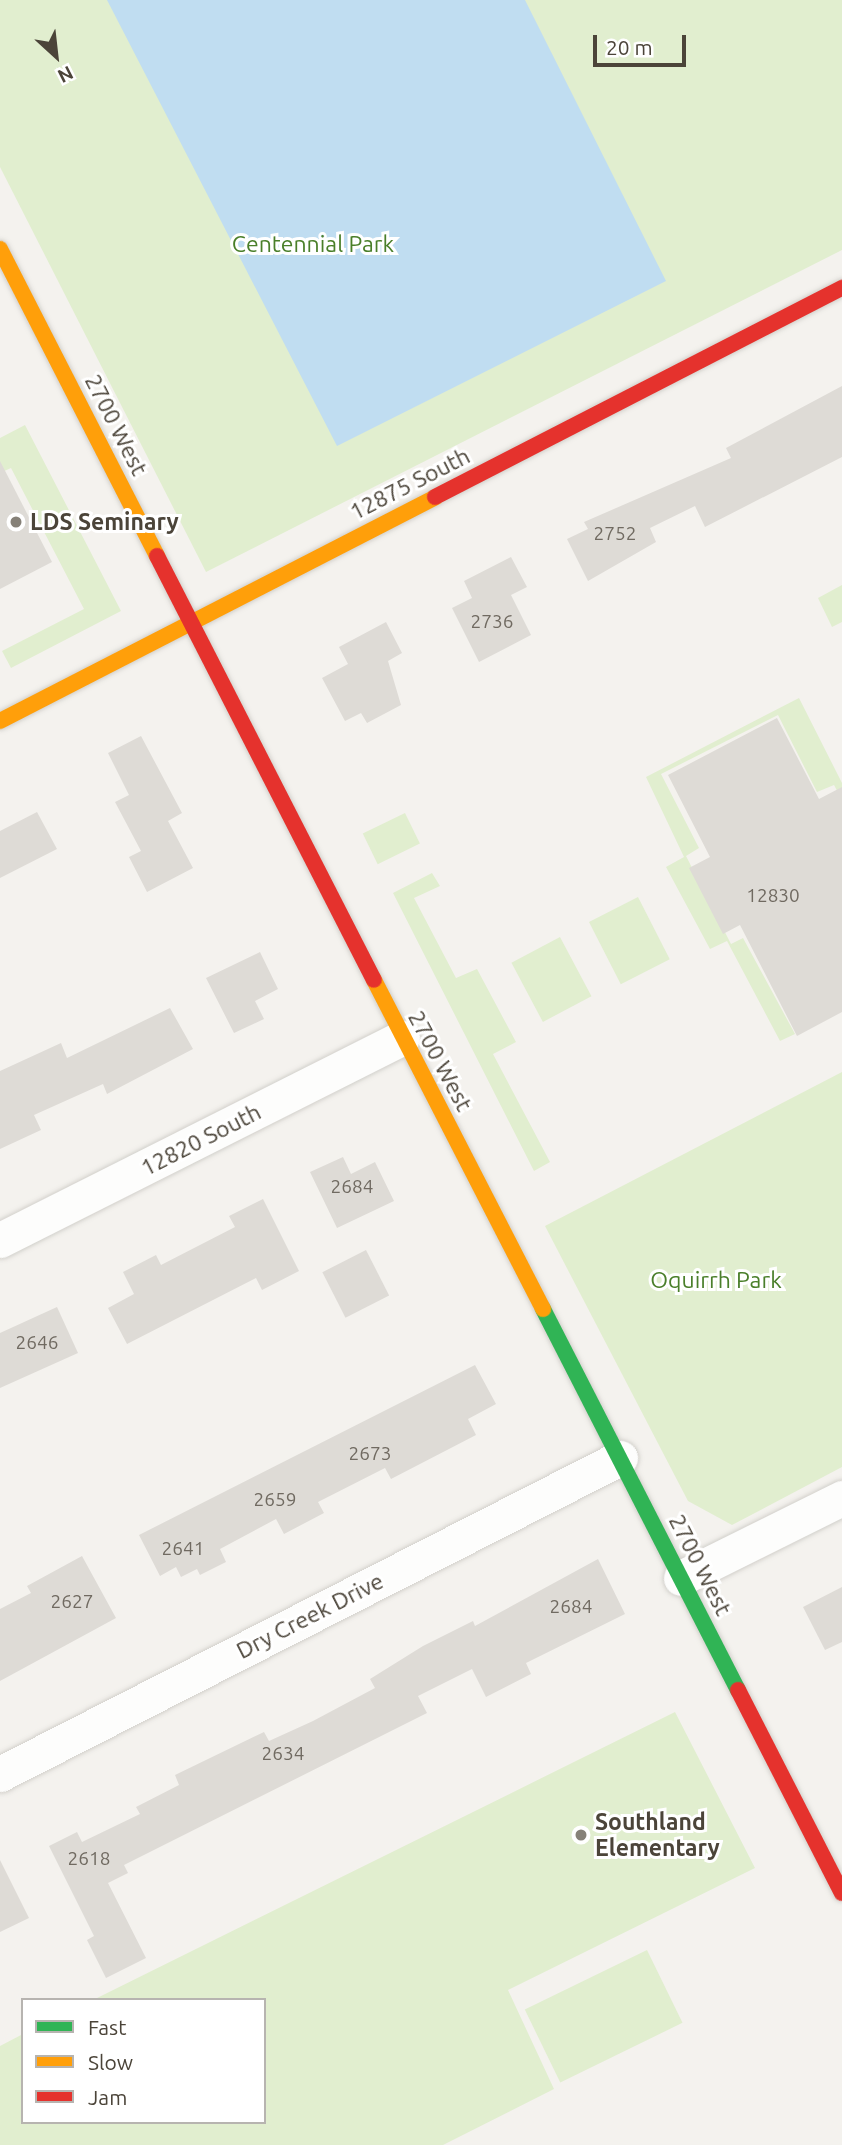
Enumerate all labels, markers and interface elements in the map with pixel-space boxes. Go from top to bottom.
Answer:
north arrow [21,21,91,91]
scale bar [597,21,690,65]
text: 20 m [606,35,653,59]
text: N [54,62,77,88]
park label: Centennial Park [232,230,394,258]
street label: 2700 West [79,370,153,480]
street label: 12875 South [345,442,475,526]
place label: LDS Seminary [30,508,179,536]
marker: LDS Seminary [8,514,24,530]
house number: 2752 [594,523,636,545]
house number: 2736 [471,611,513,633]
house number: 12830 [746,885,800,907]
street label: 2700 West [402,1006,478,1116]
street label: 12820 South [136,1098,266,1182]
house number: 2684 [331,1176,373,1198]
park label: Oquirrh Park [650,1266,782,1294]
house number: 2646 [16,1332,58,1354]
house number: 2673 [349,1443,391,1465]
house number: 2659 [254,1489,296,1511]
street label: 2700 West [663,1510,737,1620]
house number: 2641 [162,1538,204,1560]
street label: Dry Creek Drive [232,1567,388,1665]
house number: 2627 [51,1591,93,1613]
house number: 2684 [550,1596,592,1618]
house number: 2634 [262,1743,304,1765]
place label: Southland Elementary [595,1808,720,1862]
marker: Southland Elementary [573,1827,589,1843]
house number: 2618 [68,1848,110,1870]
legend [21,1998,266,2124]
text: Fast [88,2015,126,2039]
text: Slow [88,2050,133,2074]
text: Jam [88,2085,127,2109]

